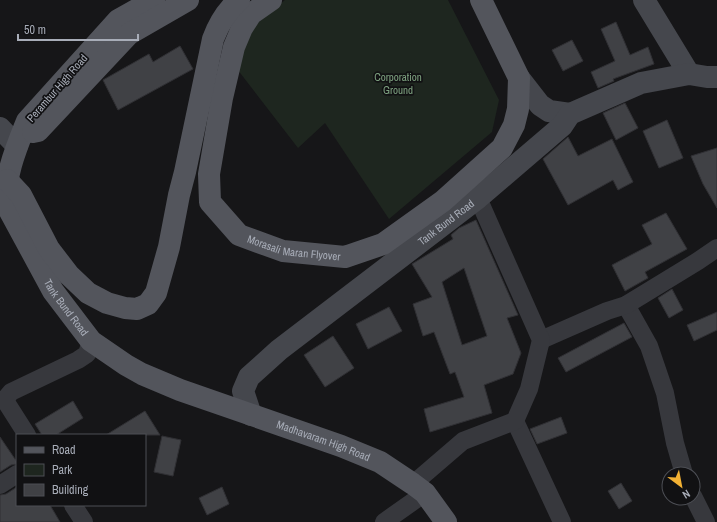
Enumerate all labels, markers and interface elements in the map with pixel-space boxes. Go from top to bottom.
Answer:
scale bar [18,16,138,42]
text: 50 m [24,22,46,38]
street label: Perambur High Road [24,51,90,125]
park label: Corporation Ground [374,70,422,97]
street label: Tank Bund Road [415,197,477,248]
street label: Morasali Maran Flyover [245,232,341,264]
street label: Tank Bund Road [41,277,92,339]
street label: Madhavaram High Road [275,417,372,464]
legend [16,434,146,506]
text: Road [52,442,76,458]
text: Park [52,462,72,478]
north arrow [661,466,701,506]
text: Building [52,482,89,498]
text: N [680,487,693,502]

